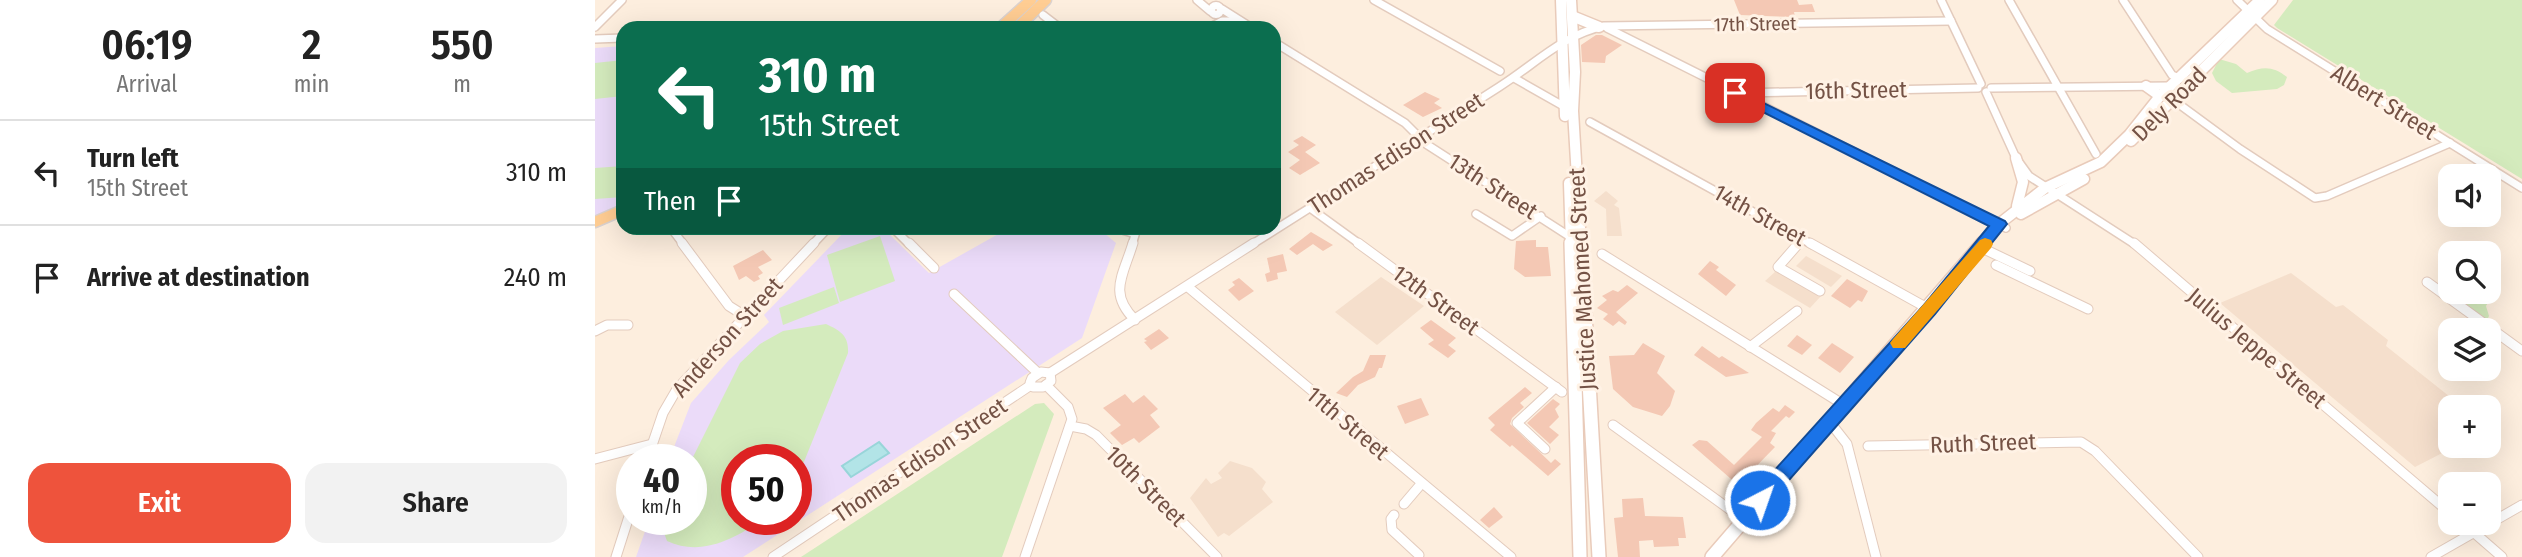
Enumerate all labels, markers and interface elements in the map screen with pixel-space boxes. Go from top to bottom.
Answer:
street label: 17th Street [1714,12,1797,36]
text: 06:19 [101,20,192,70]
text: 2 [302,20,321,70]
text: 550 [431,20,494,70]
text: 310 m [759,46,876,105]
icon: left [644,49,735,140]
street label: Albert Street [2326,59,2442,146]
street label: Dely Road [2126,61,2212,147]
pin [1705,63,1765,123]
text: Arrival [116,70,177,98]
text: min [294,70,329,98]
text: m [453,70,471,98]
icon: arrive [1716,74,1754,112]
street label: 16th Street [1805,75,1908,105]
street label: Thomas Edison Street [1303,86,1489,220]
text: 15th Street [759,106,899,144]
text: Turn left [87,143,179,174]
street label: 13th Street [1443,147,1543,225]
icon: left [28,154,66,192]
text: 310 m [506,157,567,188]
map controls [2438,164,2501,535]
button: sound [2438,164,2501,227]
street label: Justice Mahomed Street [1562,167,1602,391]
text: 15th Street [87,174,188,202]
street label: 14th Street [1709,178,1812,252]
icon: arrive [710,182,748,220]
text: Then [644,186,696,217]
button: search [2438,241,2501,304]
icon: arrive [28,259,66,297]
street label: 12th Street [1387,259,1485,341]
text: Arrive at destination [87,262,310,293]
text: 240 m [504,262,567,293]
street label: Anderson Street [666,271,788,403]
street label: Julius Jeppe Street [2182,282,2333,415]
button: layers [2438,318,2501,381]
street label: 11th Street [1301,380,1395,466]
street label: Thomas Edison Street [828,391,1013,528]
button: + [2438,395,2501,458]
street label: Ruth Street [1929,427,2037,459]
street label: 10th Street [1100,440,1192,532]
speed limit sign: 50 [721,444,812,535]
text: 40 [643,459,680,501]
button: Exit [28,463,291,543]
button: Share [305,463,567,543]
position arrow [1723,463,1797,537]
button: − [2438,472,2501,535]
text: km/h [641,496,682,518]

